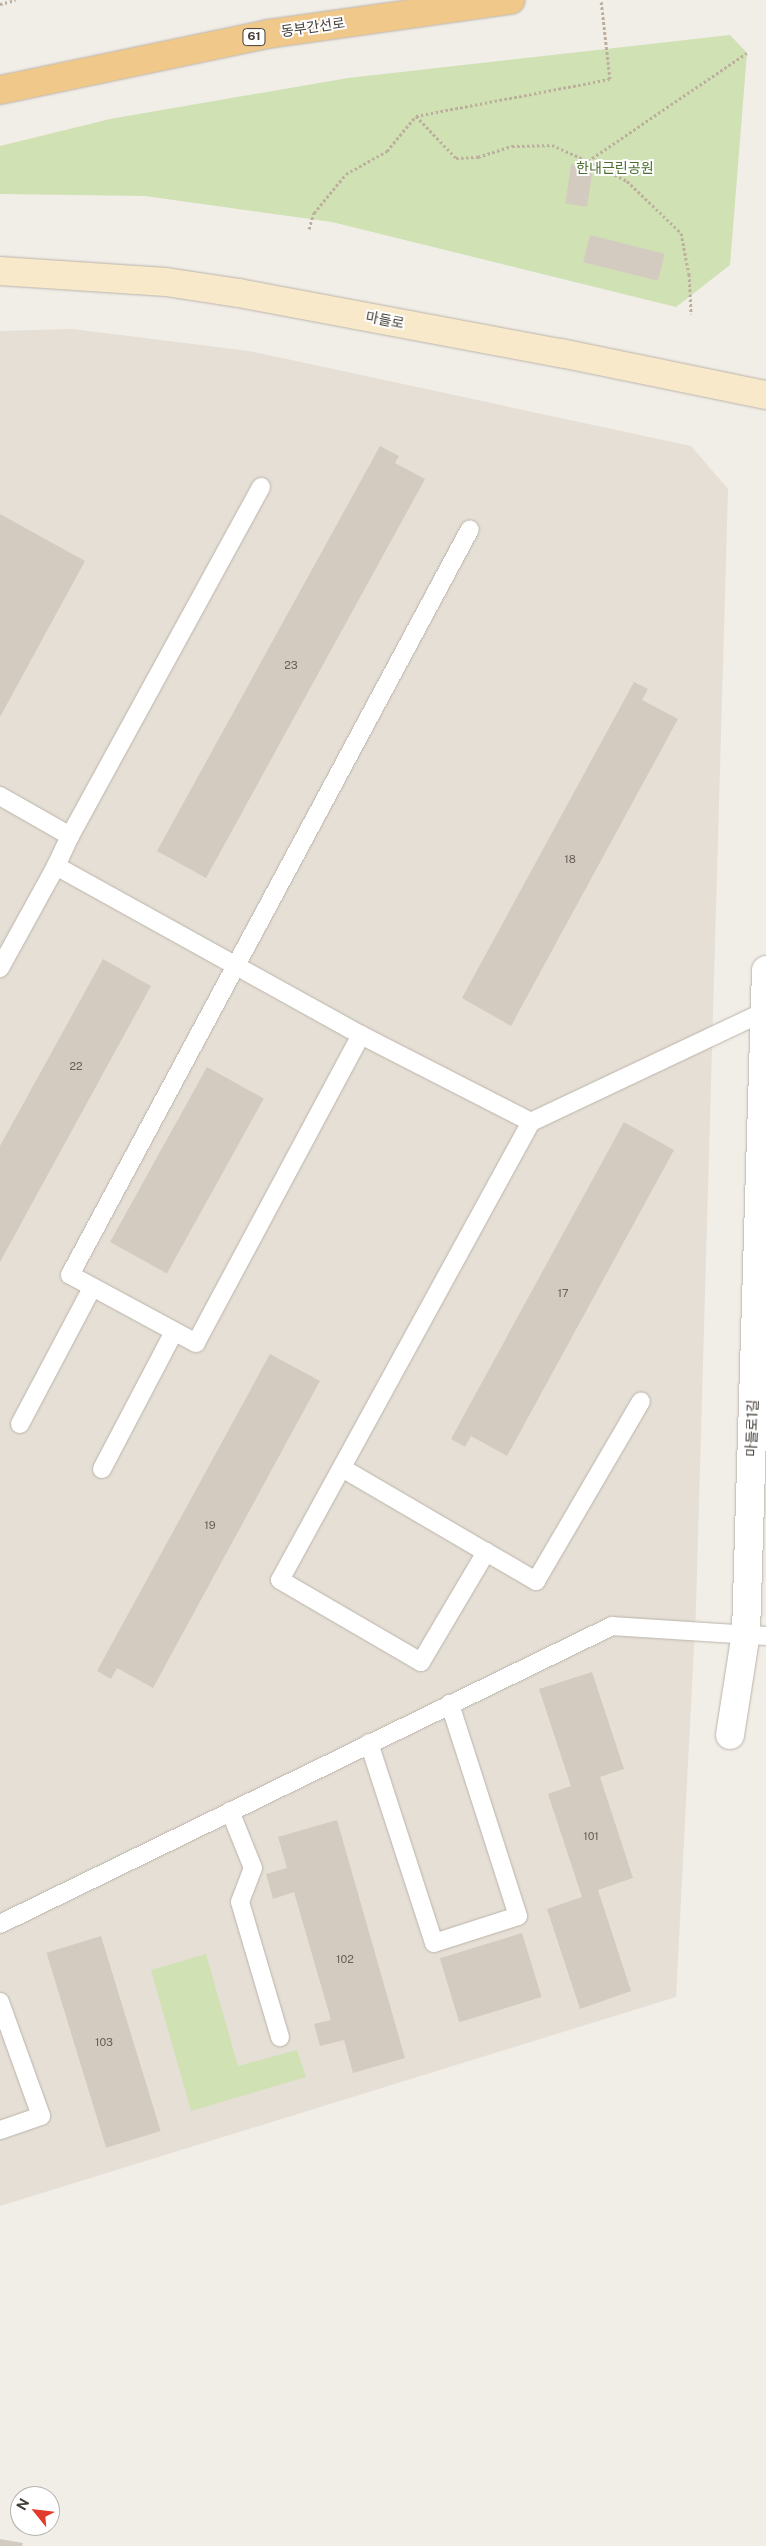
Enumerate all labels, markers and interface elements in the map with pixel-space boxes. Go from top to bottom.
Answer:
street label: 동부간선로 [280,14,346,40]
road number: 61 [242,28,266,46]
park label: 한내근린공원 [576,160,654,176]
street label: 마들로 [364,308,406,332]
house number: 23 [284,658,298,672]
house number: 18 [564,852,576,866]
house number: 22 [69,1059,83,1073]
house number: 17 [557,1286,569,1300]
street label: 마들로1길 [743,1399,761,1457]
house number: 19 [204,1518,216,1532]
house number: 101 [583,1829,599,1843]
house number: 102 [336,1952,354,1966]
house number: 103 [95,2035,113,2049]
north arrow [10,2486,60,2536]
text: N [13,2496,32,2513]

